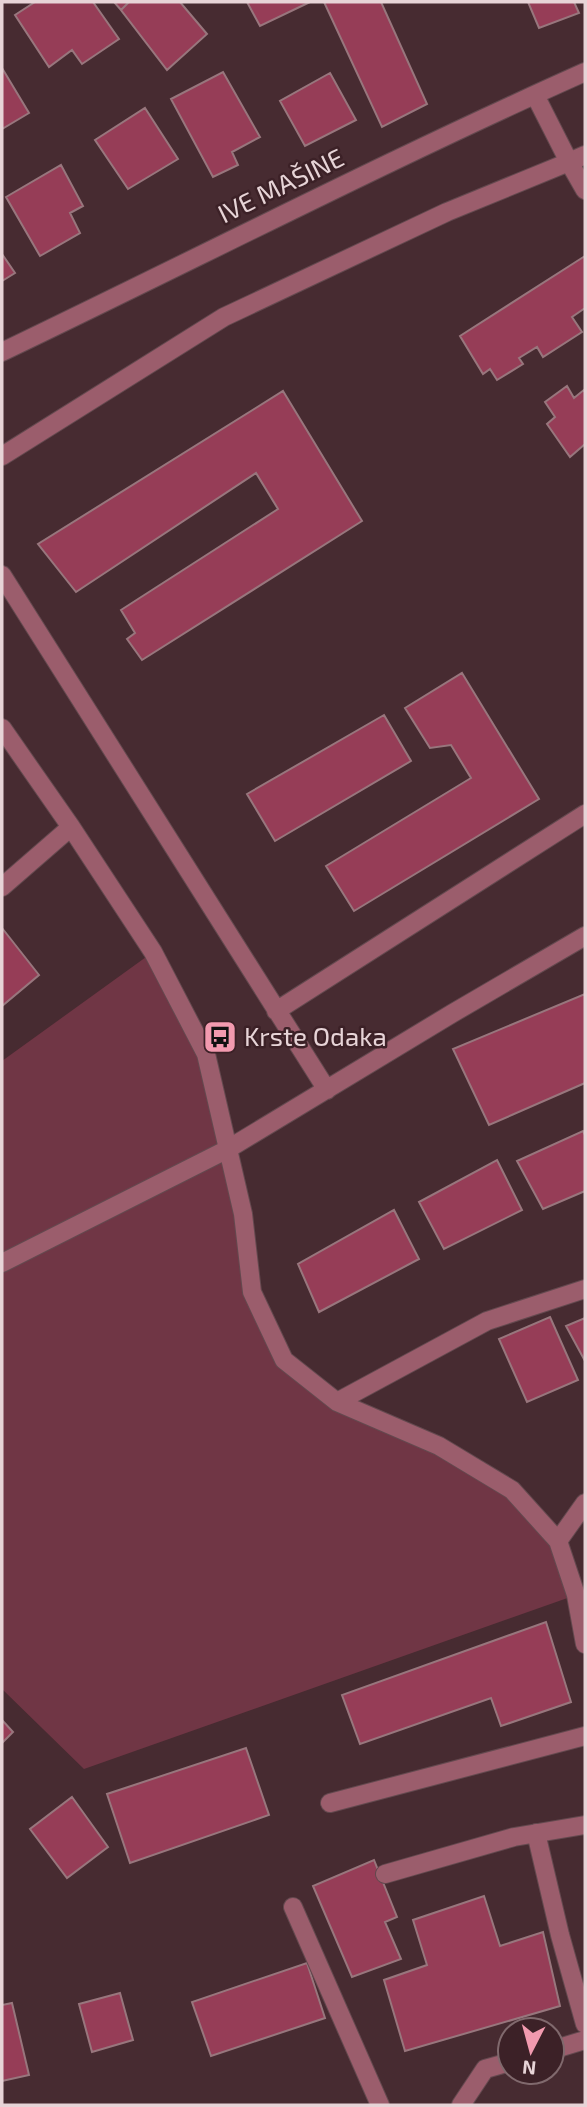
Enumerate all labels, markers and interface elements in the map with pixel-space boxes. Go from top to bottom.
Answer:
street label: IVE MAŠINE [212,141,348,228]
bus stop icon: Krste Odaka [201,1018,239,1056]
place label: Krste Odaka [244,1020,387,1051]
north arrow [496,2016,566,2086]
text: N [521,2056,537,2081]

